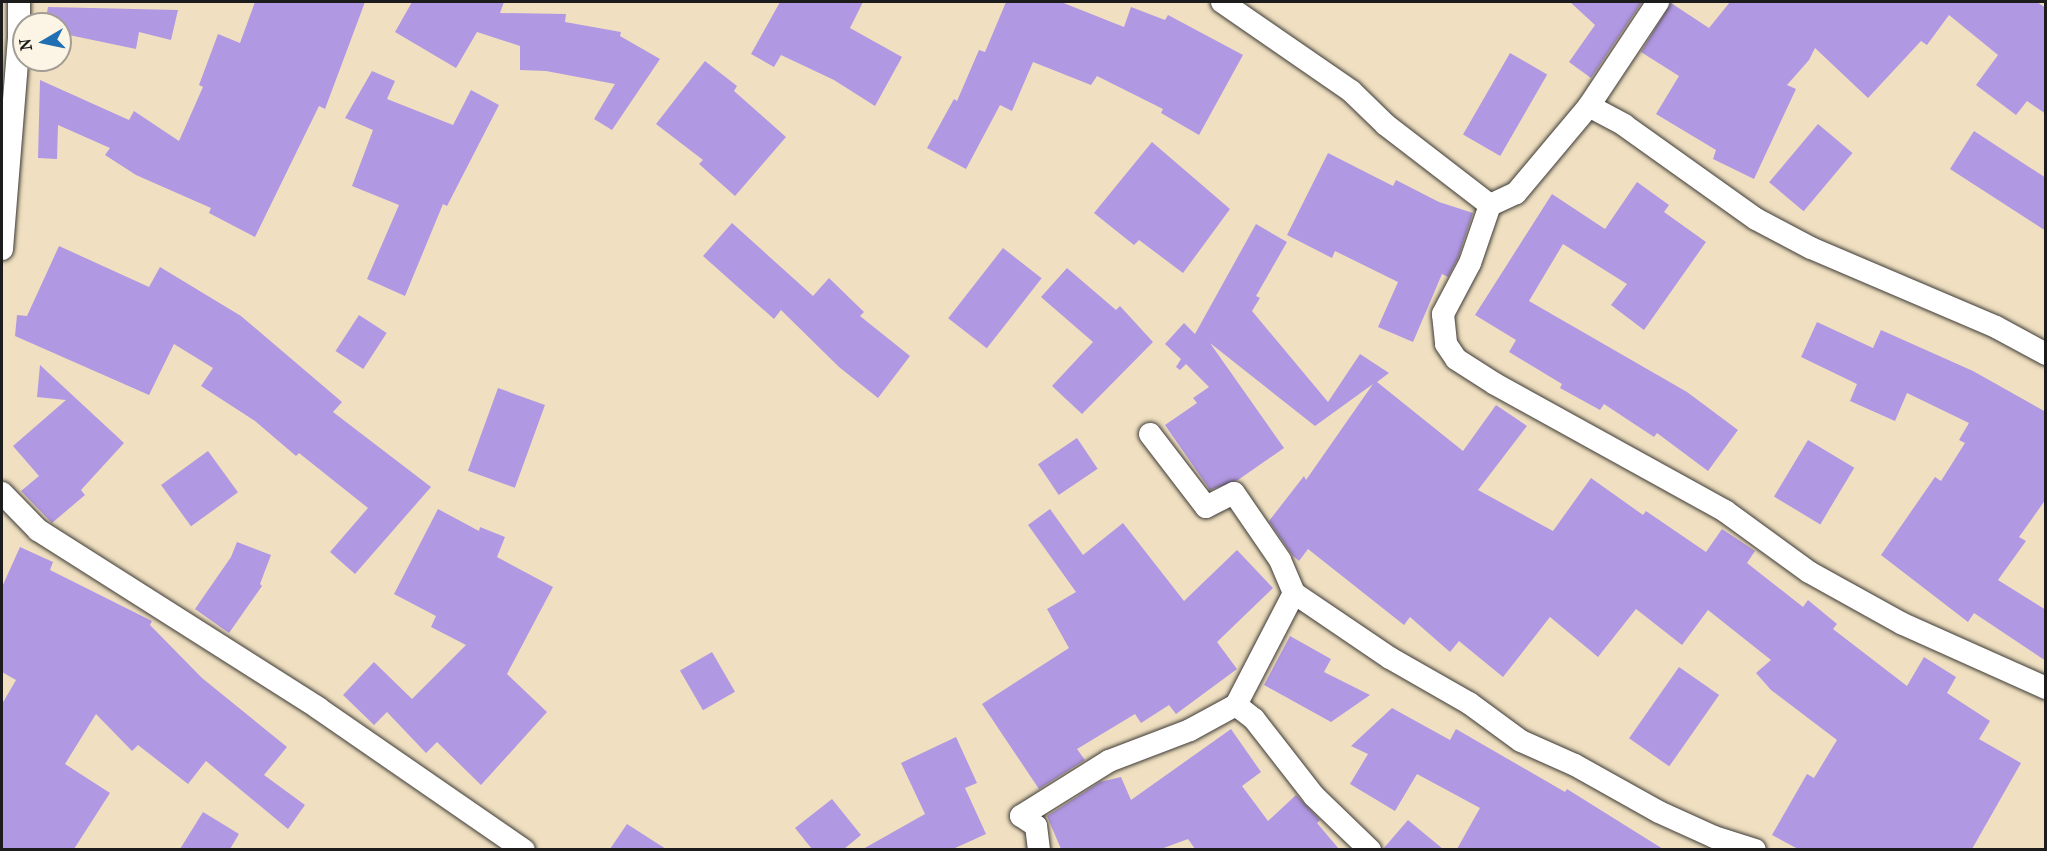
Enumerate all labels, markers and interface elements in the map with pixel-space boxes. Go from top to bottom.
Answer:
north arrow [12,12,72,72]
text: N [15,37,36,52]

